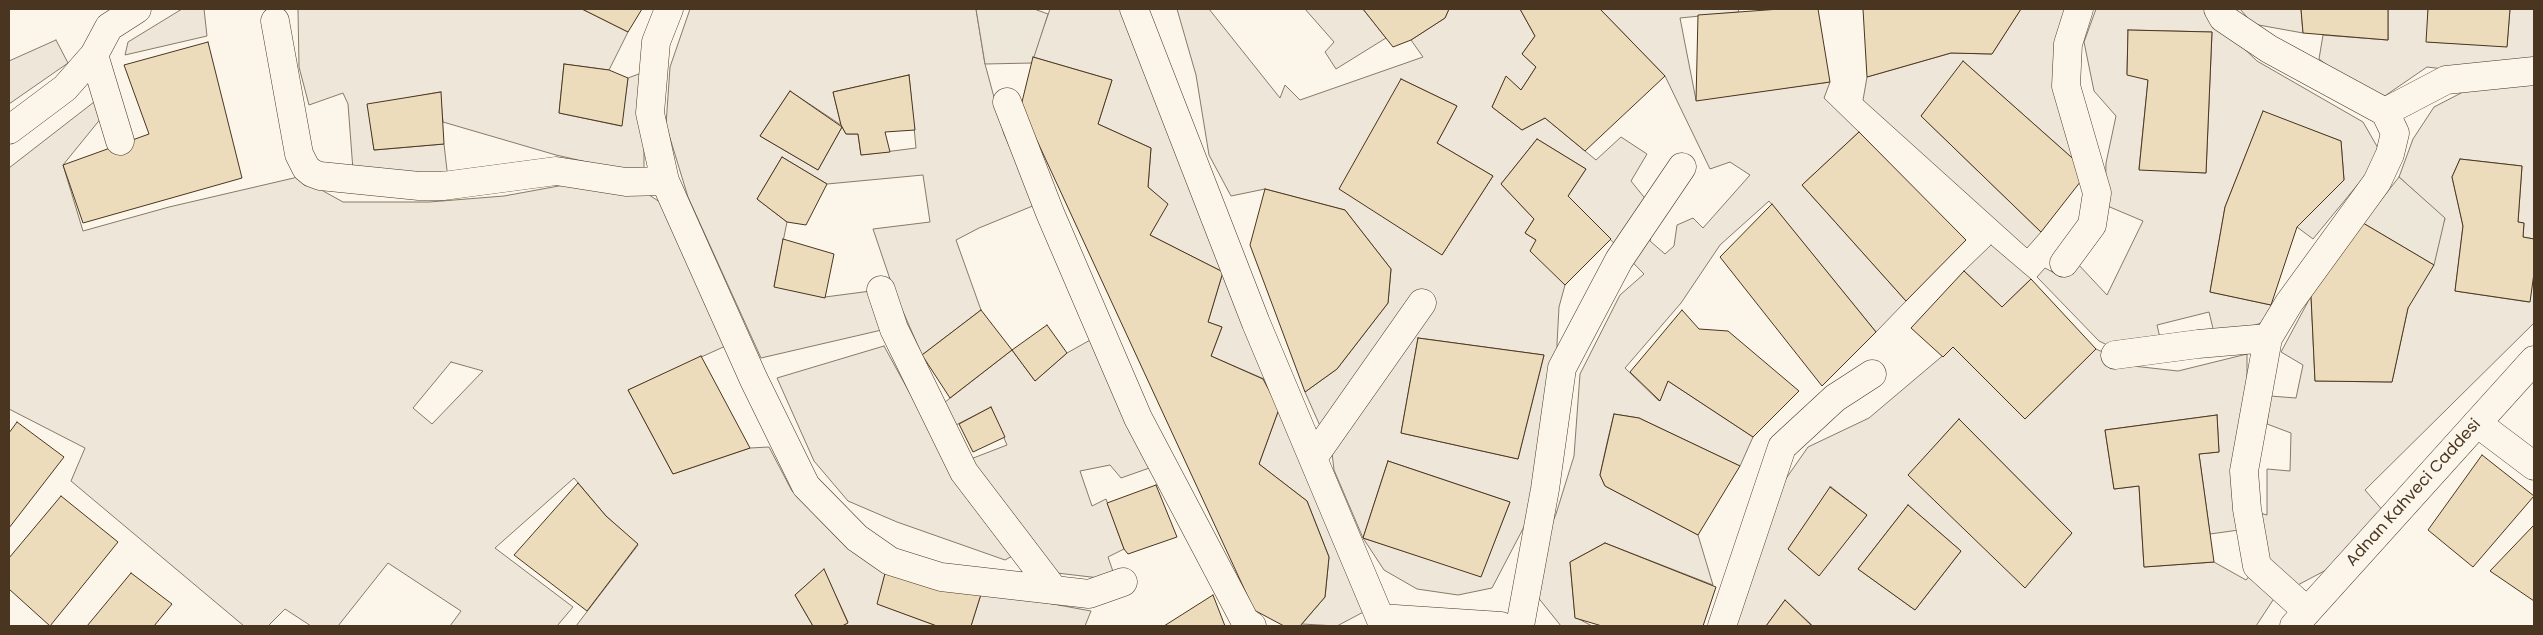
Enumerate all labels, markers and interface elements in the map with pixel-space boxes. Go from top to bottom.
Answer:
street label: Adnan Kahveci Caddesi [2343,415,2485,571]

